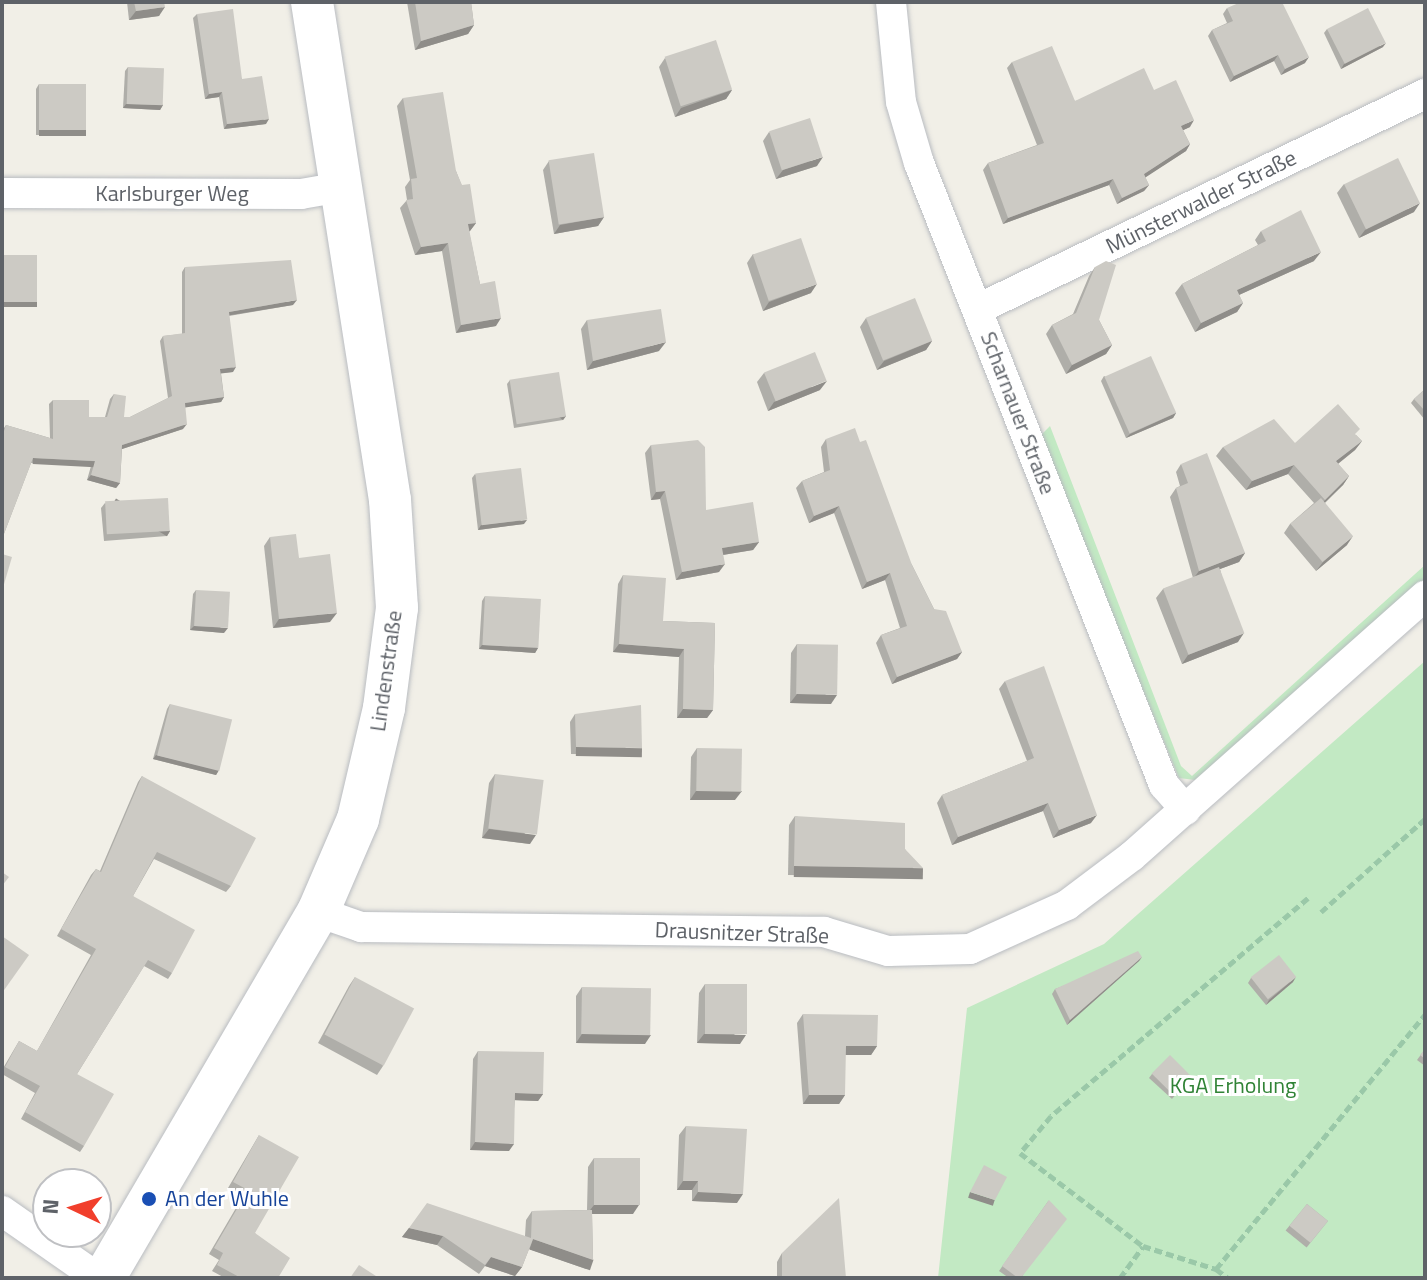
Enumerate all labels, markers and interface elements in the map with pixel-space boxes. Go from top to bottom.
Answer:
street label: Münsterwalder Straße [1102,144,1300,260]
street label: Karlsburger Weg [95,181,249,207]
street label: Scharnauer Straße [975,328,1061,498]
street label: Lindenstraße [364,609,408,733]
street label: Drausnitzer Straße [654,917,830,949]
park label: KGA Erholung [1170,1073,1296,1099]
north arrow [32,1168,112,1248]
place label: An der Wuhle [165,1186,289,1212]
marker: An der Wuhle [140,1190,158,1208]
text: N [33,1198,68,1215]

